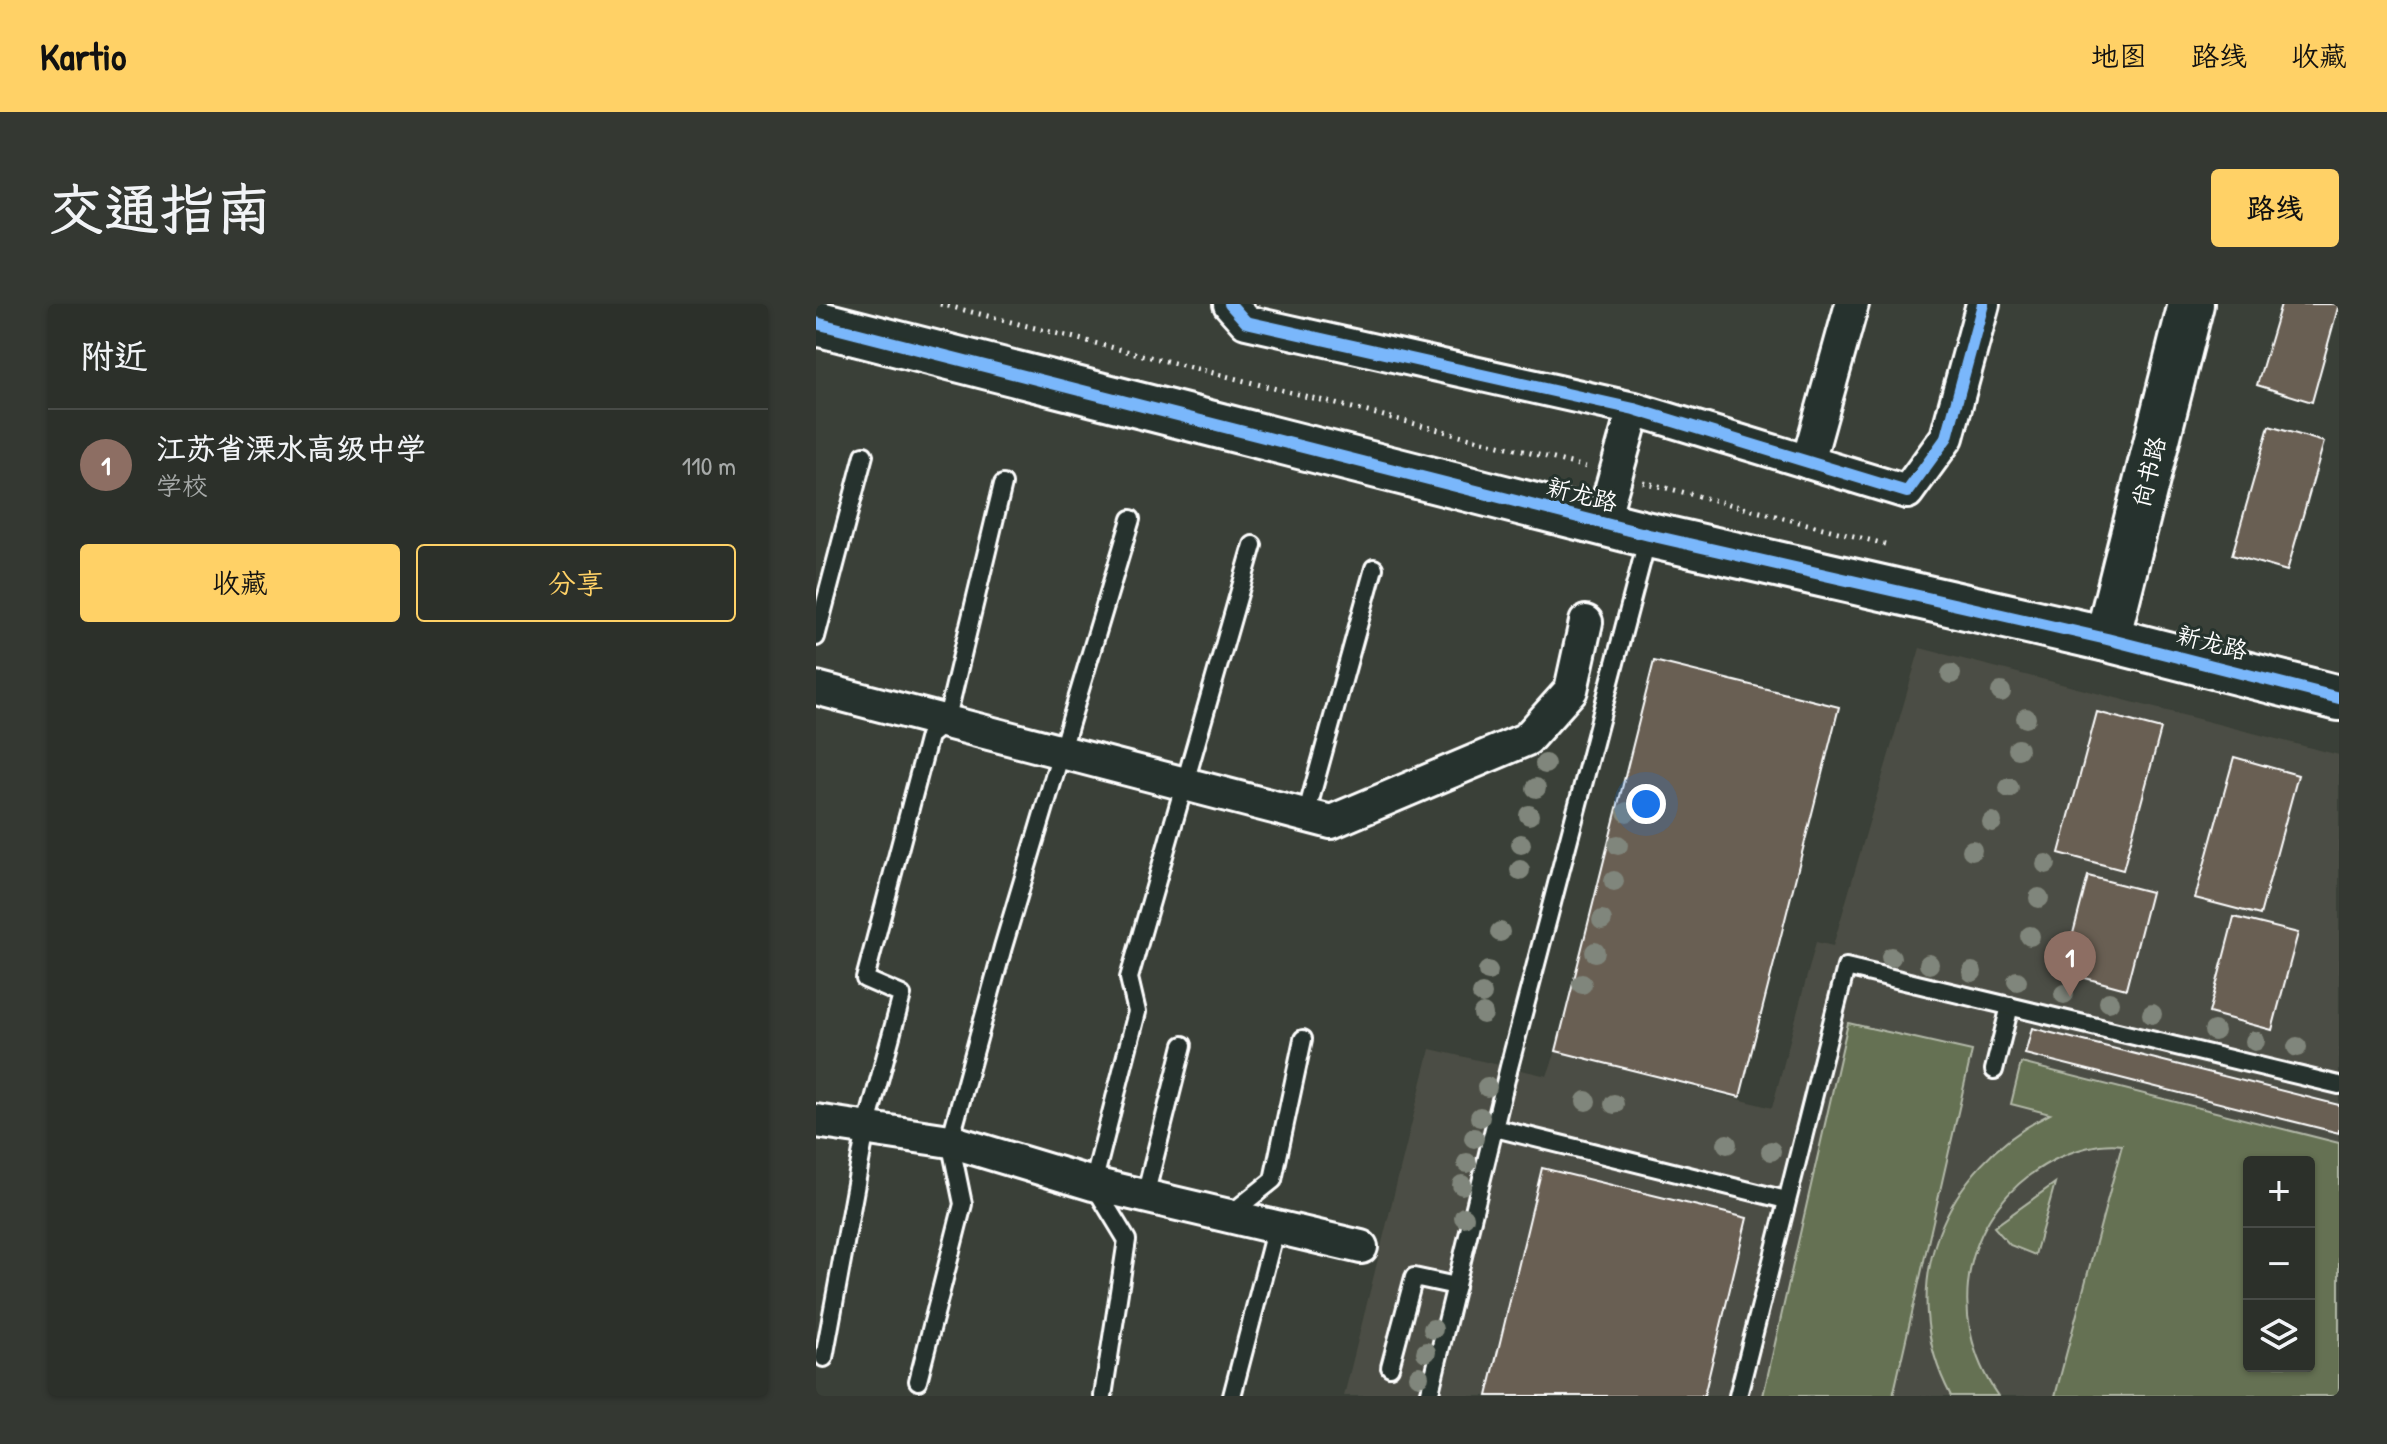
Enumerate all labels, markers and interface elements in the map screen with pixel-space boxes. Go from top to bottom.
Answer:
text: Kartio [40,30,126,82]
text: 地图 [2091,37,2147,75]
text: 路线 [2191,37,2247,75]
text: 收藏 [2291,37,2347,75]
button: 路线 [2211,169,2339,247]
text: 交通指南 [48,171,272,246]
text: 附近 [80,333,148,379]
text: 江苏省溧水高级中学 [156,428,426,468]
street label: 尚书路 [2124,433,2172,511]
text: 1 [101,448,111,483]
text: 110 m [682,448,736,483]
text: 学校 [156,468,208,503]
street label: 新龙路 [1543,470,1621,518]
button: 收藏 [80,544,400,622]
button: 分享 [416,544,736,622]
street label: 新龙路 [2173,618,2251,666]
your location [1626,784,1666,824]
pin: 1 [2044,931,2096,997]
map controls [2243,1156,2315,1372]
button: + [2243,1156,2315,1228]
button: − [2243,1228,2315,1300]
button: layers [2243,1300,2315,1372]

